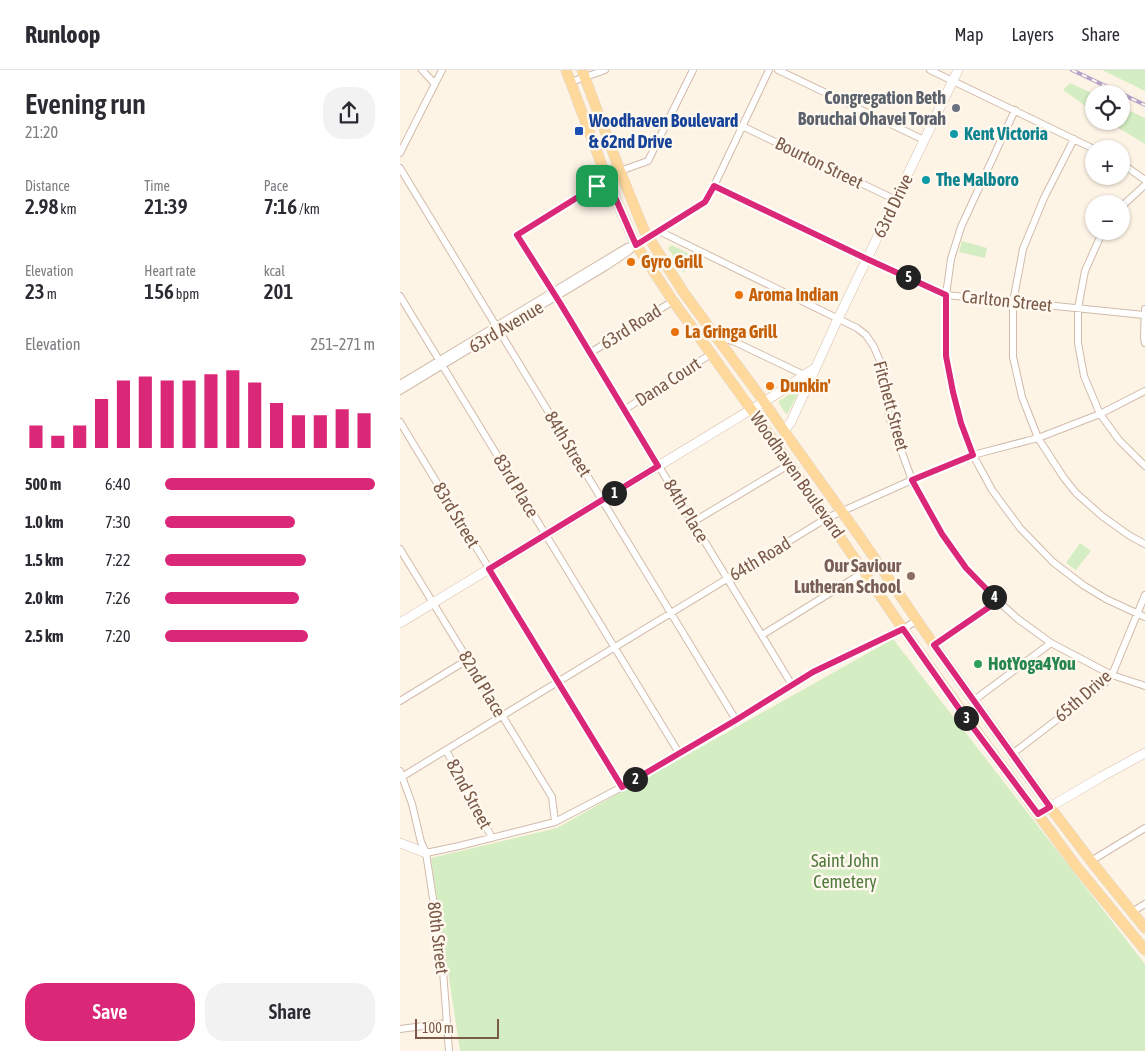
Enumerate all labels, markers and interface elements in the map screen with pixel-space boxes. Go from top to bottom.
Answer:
text: Runloop [25,21,100,48]
text: Map [954,24,983,45]
text: Layers [1011,24,1054,45]
text: Share [1082,24,1120,45]
map controls [1085,85,1130,240]
button: locate [1085,85,1130,130]
button: share [323,87,375,139]
place label: Congregation Beth Boruchai Ohavei Torah [798,87,946,129]
text: Evening run [25,88,146,120]
marker: Congregation Beth Boruchai Ohavei Torah [950,102,962,114]
place label: Woodhaven Boulevard & 62nd Drive [588,110,738,152]
text: 21:20 [25,123,58,141]
place label: Kent Victoria [964,123,1048,144]
marker: Woodhaven Boulevard & 62nd Drive [573,125,585,137]
marker: Kent Victoria [948,128,960,140]
street label: Bourton Street [772,132,867,193]
button: + [1085,140,1130,185]
pin [576,165,618,207]
place label: The Malboro [936,169,1019,190]
street label: 63rd Drive [868,171,917,241]
icon: arrive [583,172,611,200]
marker: The Malboro [920,174,932,186]
text: Distance [25,178,70,194]
text: Time [144,178,170,194]
text: Pace [264,178,288,194]
text: 2.98 [25,194,58,218]
text: 21:39 [144,194,188,218]
text: 7:16 [264,194,297,218]
button: − [1085,195,1130,240]
text: km [58,201,77,217]
text: /km [297,201,320,217]
place label: Gyro Grill [641,251,703,272]
marker: Gyro Grill [625,256,637,268]
text: Elevation [25,263,74,279]
text: Heart rate [144,263,196,279]
text: kcal [264,263,285,279]
pin: 5 [896,264,920,290]
text: 5 [905,269,912,285]
text: 23 [25,279,45,303]
text: 156 [144,279,174,303]
text: 201 [264,279,293,303]
place label: Aroma Indian [748,284,839,305]
street label: Carlton Street [961,285,1053,316]
text: m [45,286,57,302]
text: bpm [174,286,199,302]
marker: Aroma Indian [733,289,745,301]
street label: 63rd Avenue [465,296,547,357]
street label: 63rd Road [597,300,665,353]
place label: La Gringa Grill [685,321,777,342]
marker: La Gringa Grill [669,326,681,338]
text: Elevation [25,335,80,353]
text: 251–271 m [311,335,375,353]
street label: Dana Court [631,353,704,410]
street label: Fitchett Street [869,359,914,453]
place label: Dunkin' [780,375,831,396]
marker: Dunkin' [764,380,776,392]
street label: 84th Street [541,407,596,480]
street label: Woodhaven Boulevard [746,408,849,542]
street label: 83rd Place [489,450,543,521]
text: 500 m [25,475,61,493]
text: 6:40 [105,475,130,493]
street label: 84th Place [659,475,713,546]
street label: 83rd Street [429,478,484,551]
pin: 1 [602,480,626,506]
text: 1 [611,485,618,501]
text: 1.0 km [25,513,64,531]
text: 7:30 [105,513,130,531]
street label: 64th Road [725,532,794,585]
text: 1.5 km [25,551,64,569]
text: 7:22 [105,551,130,569]
place label: Our Saviour Lutheran School [794,555,902,597]
marker: Our Saviour Lutheran School [905,570,917,582]
pin: 4 [982,584,1006,610]
text: 2.0 km [25,589,64,607]
text: 7:26 [105,589,130,607]
text: 4 [991,589,998,605]
text: 2.5 km [25,627,64,645]
text: 7:20 [105,627,130,645]
street label: 82nd Place [455,647,510,721]
place label: HotYoga4You [988,653,1076,674]
marker: HotYoga4You [972,658,984,670]
street label: 65th Drive [1050,665,1115,726]
pin: 3 [954,706,978,730]
text: 3 [963,710,970,726]
street label: 82nd Street [442,755,497,832]
pin: 2 [622,766,648,792]
text: 2 [632,771,639,787]
park label: Saint John Cemetery [811,850,879,892]
street label: 80th Street [424,901,453,975]
button: Save [25,983,195,1041]
button: Share [205,983,375,1041]
scale bar [415,1016,499,1039]
text: 100 m [422,1020,454,1036]

